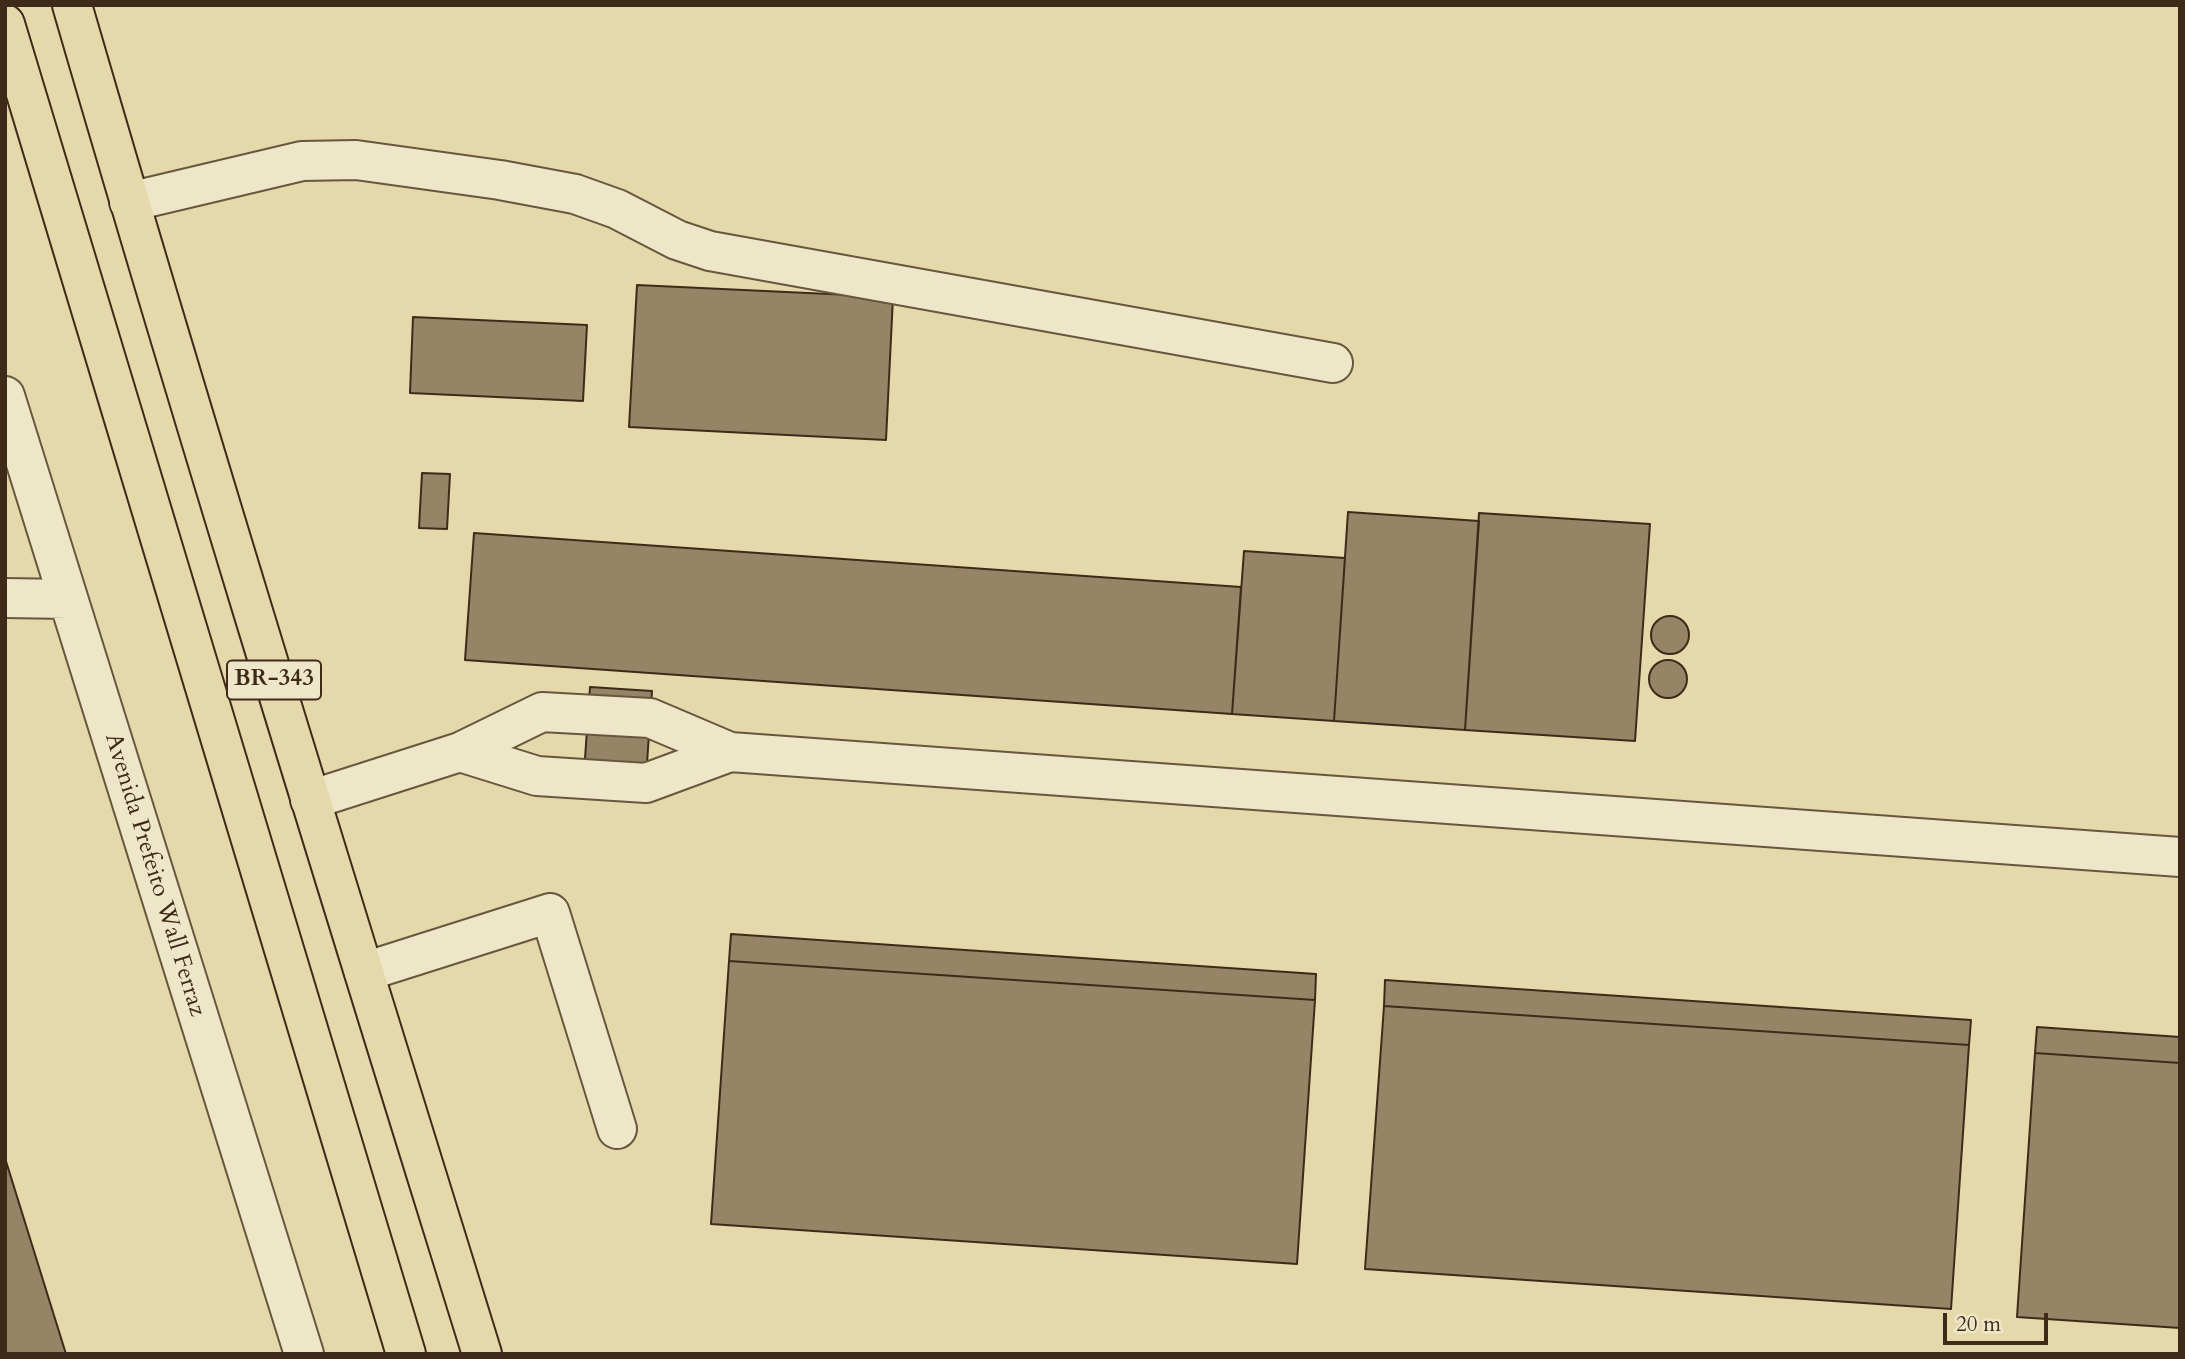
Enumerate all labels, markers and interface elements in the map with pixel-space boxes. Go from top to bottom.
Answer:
road number: BR-343 [227,660,321,700]
street label: Avenida Prefeito Wall Ferraz [97,730,211,1020]
scale bar [1947,1300,2052,1344]
text: 20 m [1956,1310,2001,1339]

